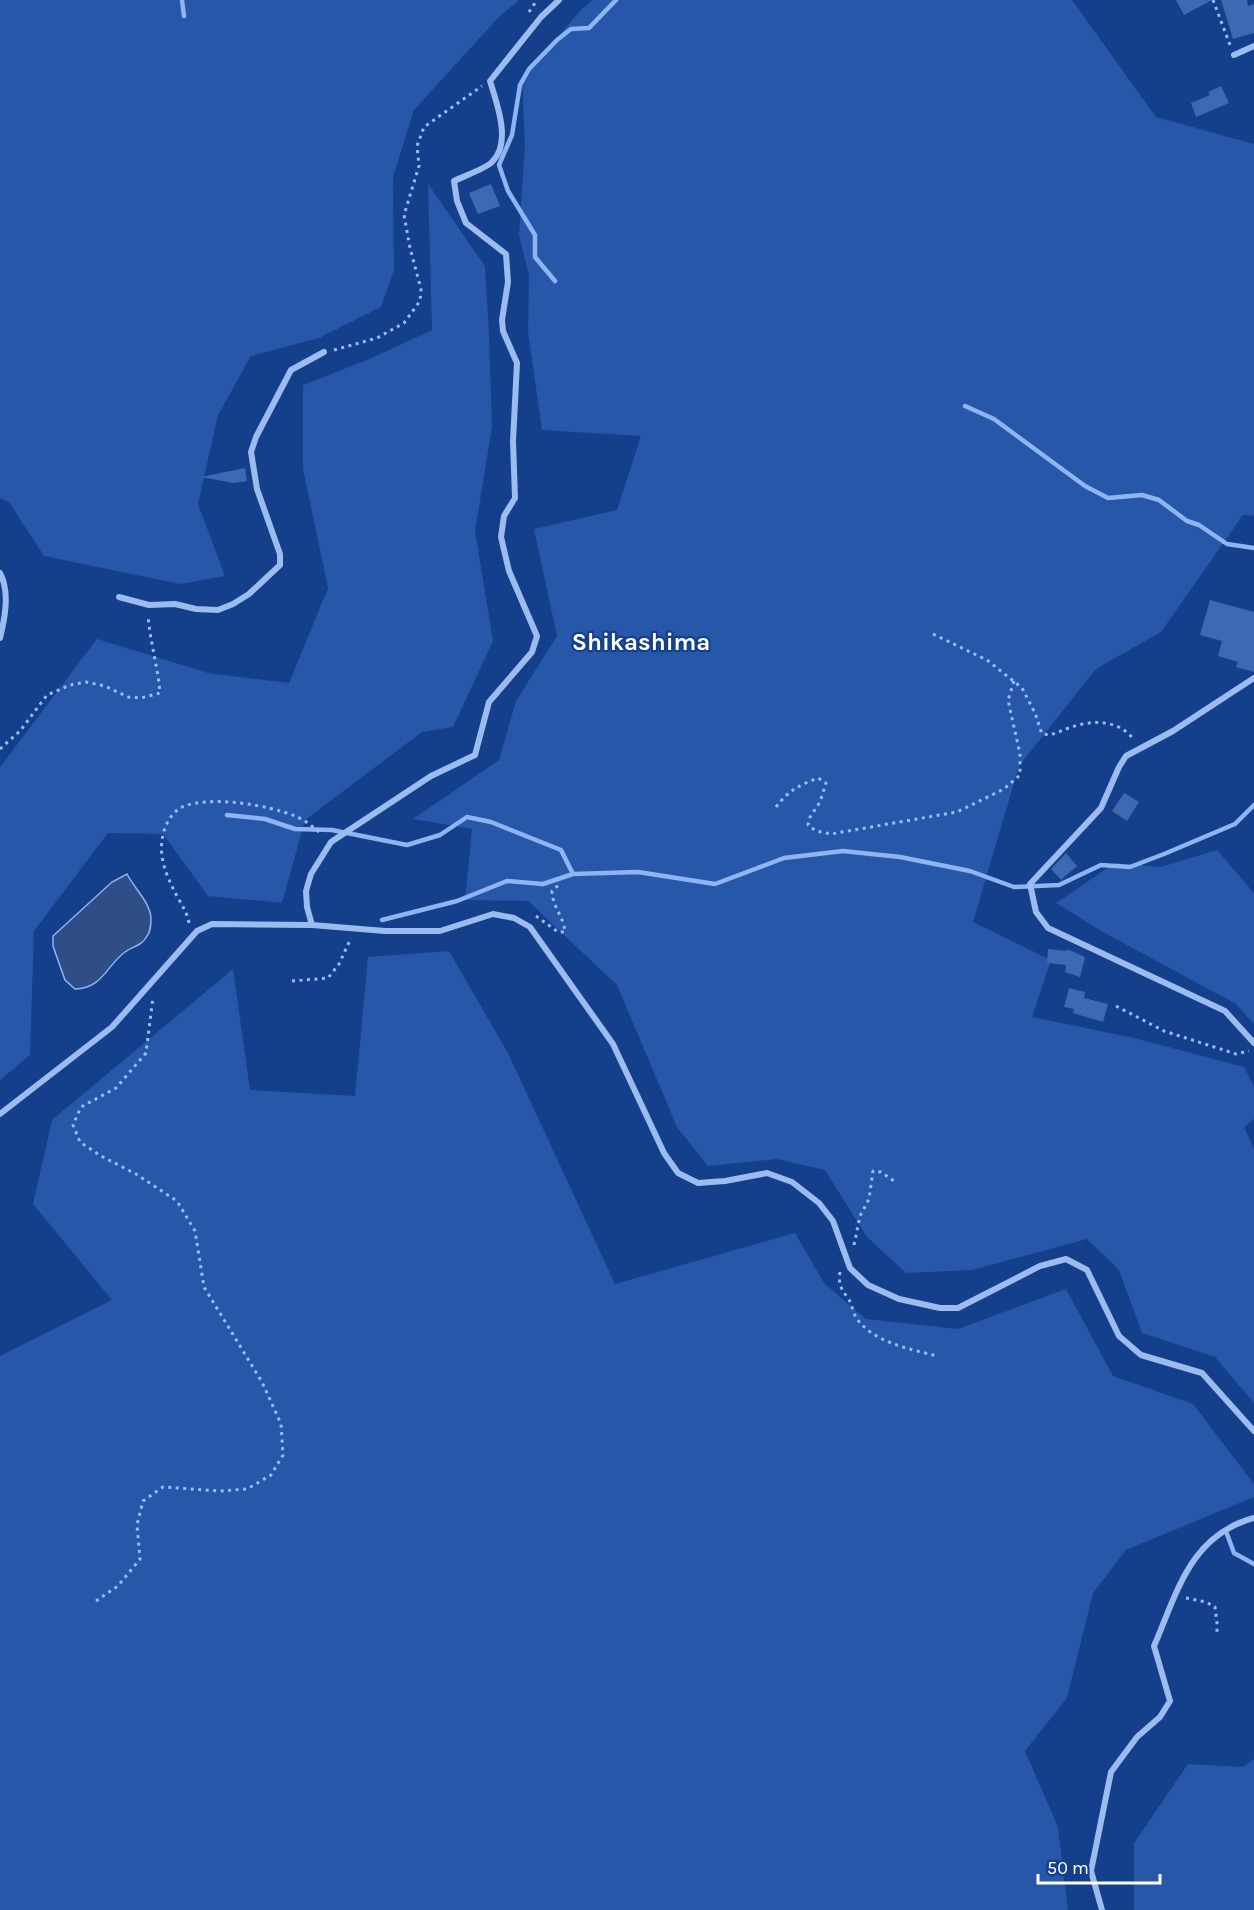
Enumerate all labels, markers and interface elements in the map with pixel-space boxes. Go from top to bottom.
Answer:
district label: Shikashima [572,628,710,656]
scale bar [1038,1847,1160,1885]
text: 50 m [1047,1857,1089,1879]

